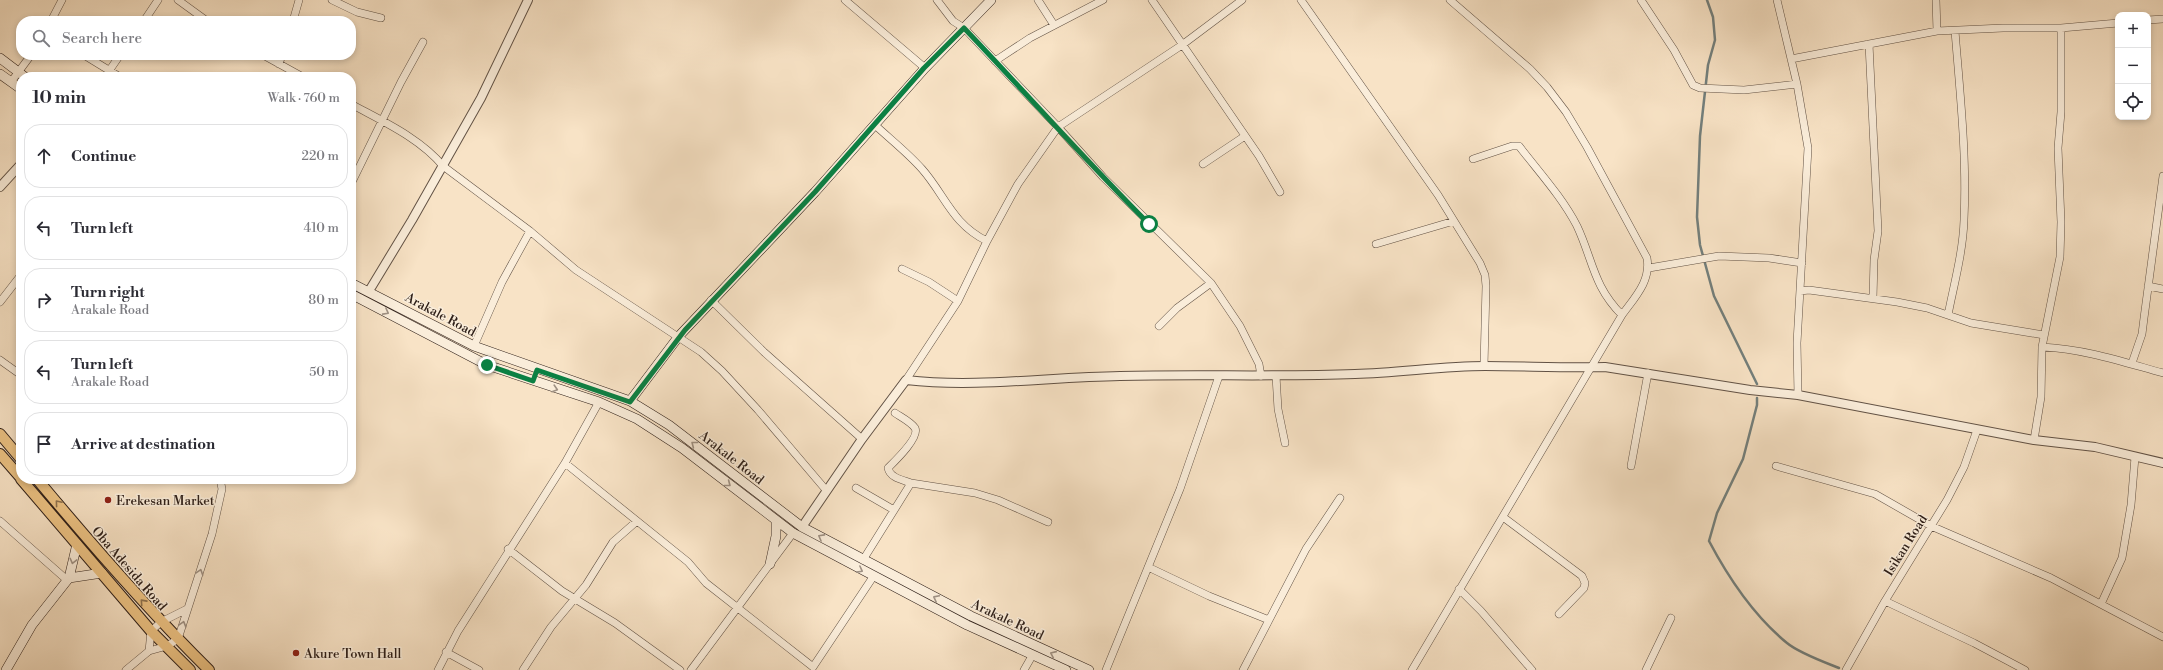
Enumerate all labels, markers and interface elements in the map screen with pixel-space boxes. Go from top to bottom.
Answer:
map controls [2115,12,2151,120]
button: + [2115,12,2151,48]
search box [16,16,356,60]
icon: search [30,27,52,49]
text: Search here [62,29,142,48]
button: − [2115,48,2151,84]
button: locate [2115,84,2151,120]
text: 10 min [32,87,86,109]
text: Walk · 760 m [268,90,340,106]
icon: ahead [33,145,55,167]
text: Continue [71,147,136,166]
text: 220 m [301,148,339,164]
route start [1140,215,1158,233]
icon: left [33,217,55,239]
text: Turn left [71,219,133,238]
text: 410 m [303,220,339,236]
text: Turn right [71,283,145,302]
icon: right [33,289,55,311]
street label: Arakale Road [401,289,479,341]
text: 80 m [308,292,339,308]
text: Arakale Road [71,302,149,318]
one-way arrow [381,308,389,315]
text: Turn left [71,355,133,374]
route end [478,356,496,374]
icon: left [33,361,55,383]
text: 50 m [309,364,339,380]
text: Arakale Road [71,374,149,390]
one-way arrow [551,384,558,393]
street label: Arakale Road [695,427,768,489]
icon: arrive [33,433,55,455]
text: Arrive at destination [71,435,215,454]
one-way arrow [691,442,698,449]
one-way arrow [723,479,730,486]
place label: Erekesan Market [116,493,215,509]
marker: Erekesan Market [103,495,113,505]
one-way arrow [55,501,62,508]
street label: Isikan Road [1881,511,1931,579]
street label: Oba Adesida Road [88,523,171,614]
one-way arrow [818,535,825,542]
one-way arrow [69,557,78,564]
one-way arrow [856,565,863,573]
one-way arrow [196,569,204,576]
one-way arrow [932,595,940,603]
street label: Arakale Road [968,596,1047,644]
one-way arrow [140,599,147,607]
one-way arrow [178,621,187,628]
place label: Akure Town Hall [303,646,402,662]
marker: Akure Town Hall [291,648,301,658]
one-way arrow [1050,651,1057,659]

